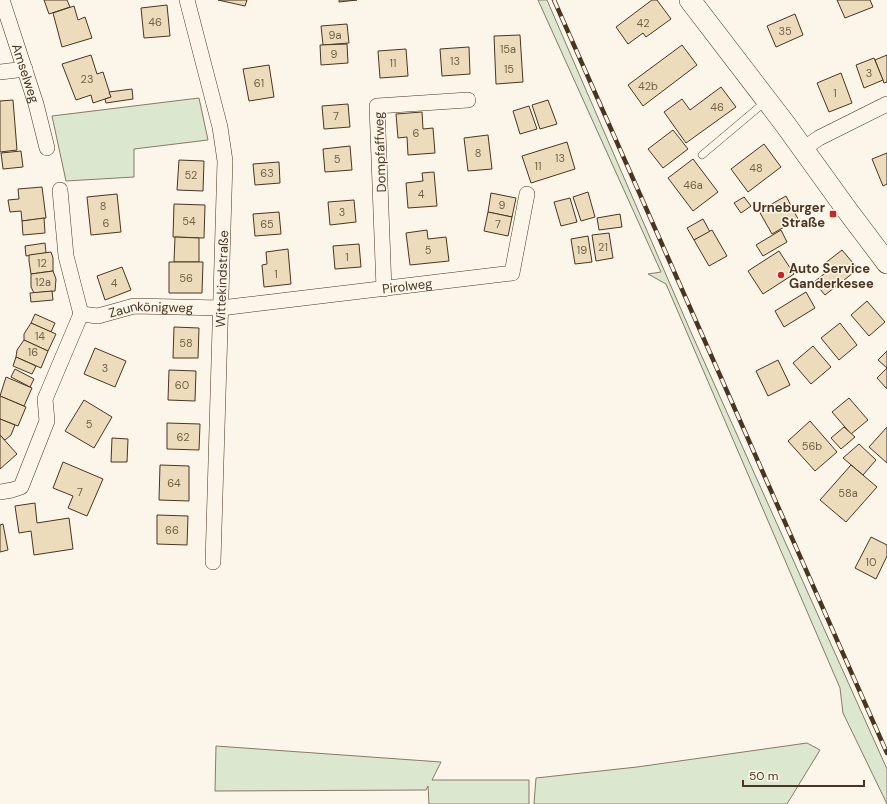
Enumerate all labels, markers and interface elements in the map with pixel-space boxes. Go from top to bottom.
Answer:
house number: 46 [148,15,162,29]
house number: 42 [636,16,650,30]
house number: 35 [778,24,792,38]
house number: 9a [329,28,341,42]
street label: Amselweg [8,41,44,105]
house number: 15a [500,42,516,56]
house number: 9 [331,47,338,61]
house number: 13 [450,54,460,68]
house number: 11 [390,56,396,70]
house number: 15 [504,62,514,76]
house number: 3 [866,66,872,80]
house number: 23 [81,72,93,86]
house number: 61 [254,76,264,90]
house number: 42b [638,79,658,93]
house number: 1 [833,86,837,100]
house number: 46 [710,100,724,114]
house number: 7 [333,109,339,123]
street label: Dompfaffweg [370,111,390,193]
house number: 6 [413,126,420,140]
house number: 8 [475,146,481,160]
house number: 13 [555,151,565,165]
house number: 5 [334,152,341,166]
house number: 11 [535,159,541,173]
house number: 48 [749,161,763,175]
house number: 63 [260,166,274,180]
house number: 52 [185,168,197,182]
house number: 46a [683,178,703,192]
house number: 4 [418,187,425,201]
house number: 9 [499,198,506,212]
house number: 8 [100,199,106,213]
place label: Urneburger Straße [753,199,826,231]
house number: 3 [339,205,345,219]
marker: Urneburger Straße [828,209,838,219]
house number: 54 [182,214,196,228]
house number: 6 [103,216,110,230]
house number: 65 [260,217,274,231]
house number: 7 [495,217,501,231]
street label: Wittekindstraße [212,230,232,328]
house number: 21 [598,240,608,254]
house number: 5 [425,243,432,257]
house number: 19 [577,243,587,257]
house number: 1 [345,250,349,264]
house number: 12 [37,256,47,270]
place label: Auto Service Ganderkesee [789,260,874,292]
house number: 1 [274,267,278,281]
marker: Auto Service Ganderkesee [776,270,786,280]
house number: 56 [179,271,193,285]
street label: Pirolweg [381,274,433,297]
house number: 12a [35,275,51,289]
house number: 4 [111,276,118,290]
street label: Zaunkönigweg [107,297,193,321]
house number: 14 [35,329,45,343]
house number: 58 [179,336,193,350]
house number: 16 [28,345,38,359]
house number: 3 [102,361,108,375]
house number: 60 [175,378,189,392]
house number: 5 [86,417,93,431]
house number: 62 [177,430,189,444]
house number: 56b [802,439,822,453]
house number: 64 [167,476,181,490]
house number: 7 [77,485,83,499]
house number: 58a [838,486,858,500]
house number: 66 [165,523,179,537]
house number: 10 [866,555,876,569]
scale bar [743,762,864,788]
text: 50 m [749,768,778,784]

